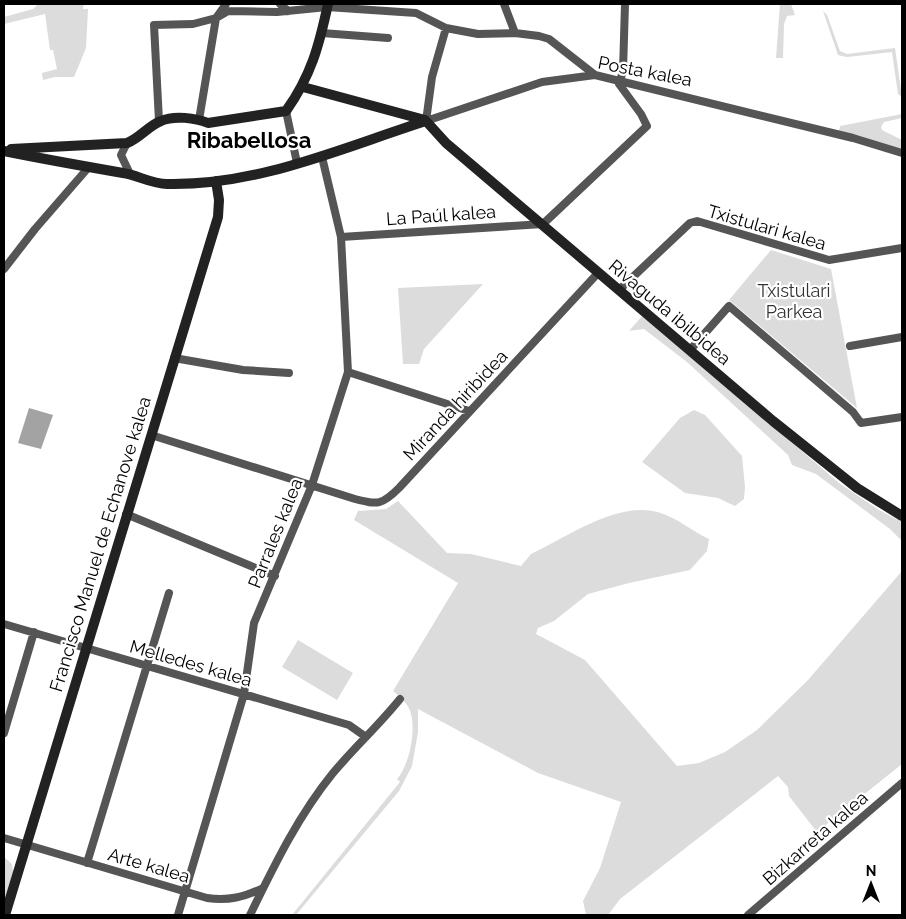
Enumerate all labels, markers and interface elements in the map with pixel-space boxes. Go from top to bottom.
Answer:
street label: Posta kalea [596,52,694,90]
district label: Ribabellosa [187,127,311,153]
street label: Txistulari kalea [705,200,829,254]
street label: La Paúl kalea [385,201,497,229]
street label: Rivaguda ibilbidea [605,255,735,369]
park label: Txistulari Parkea [757,280,831,322]
street label: Miranda hiribidea [399,345,511,465]
street label: Francisco Manuel de Echanove kalea [45,394,155,694]
street label: Parrales kalea [243,475,307,591]
street label: Melledes kalea [127,636,255,690]
street label: Bizkarreta kalea [758,787,872,889]
street label: Arte kalea [106,843,192,887]
north arrow [846,859,896,909]
text: N [866,863,876,879]

